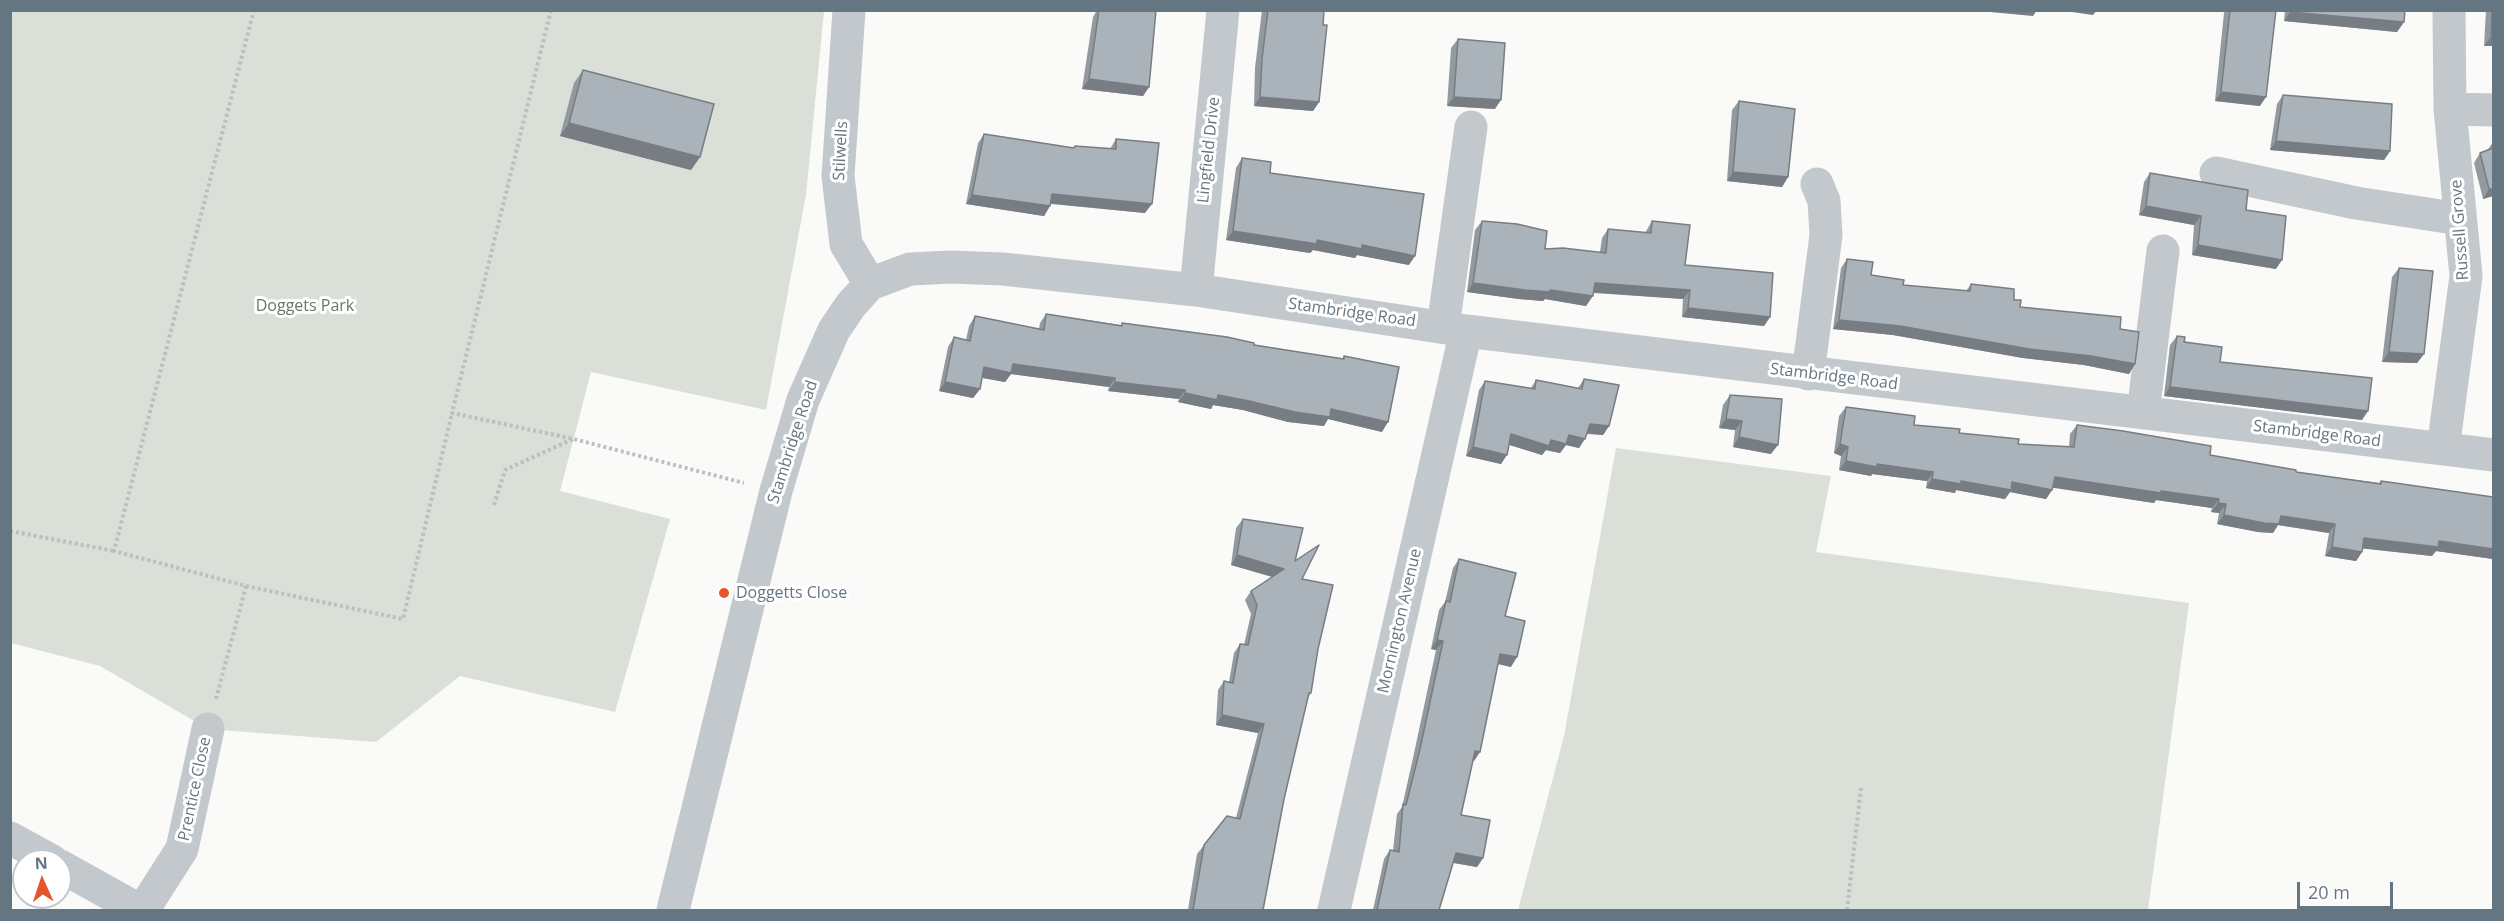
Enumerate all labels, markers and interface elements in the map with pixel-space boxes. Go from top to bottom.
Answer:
street label: Lingfield Drive [1194,96,1224,204]
street label: Stilwells [830,121,852,181]
street label: Russell Grove [2447,179,2473,281]
street label: Stambridge Road [1287,295,1417,331]
park label: Doggets Park [256,296,354,316]
street label: Stambridge Road [1769,360,1899,394]
street label: Stambridge Road [764,378,822,506]
street label: Stambridge Road [2252,417,2382,451]
street label: Mornington Avenue [1374,547,1426,695]
place label: Doggetts Close [736,583,847,603]
marker: Doggetts Close [717,586,731,600]
street label: Prentice Close [175,735,215,843]
north arrow [12,849,72,909]
text: N [34,852,48,874]
scale bar [2300,870,2396,908]
text: 20 m [2308,880,2350,904]

